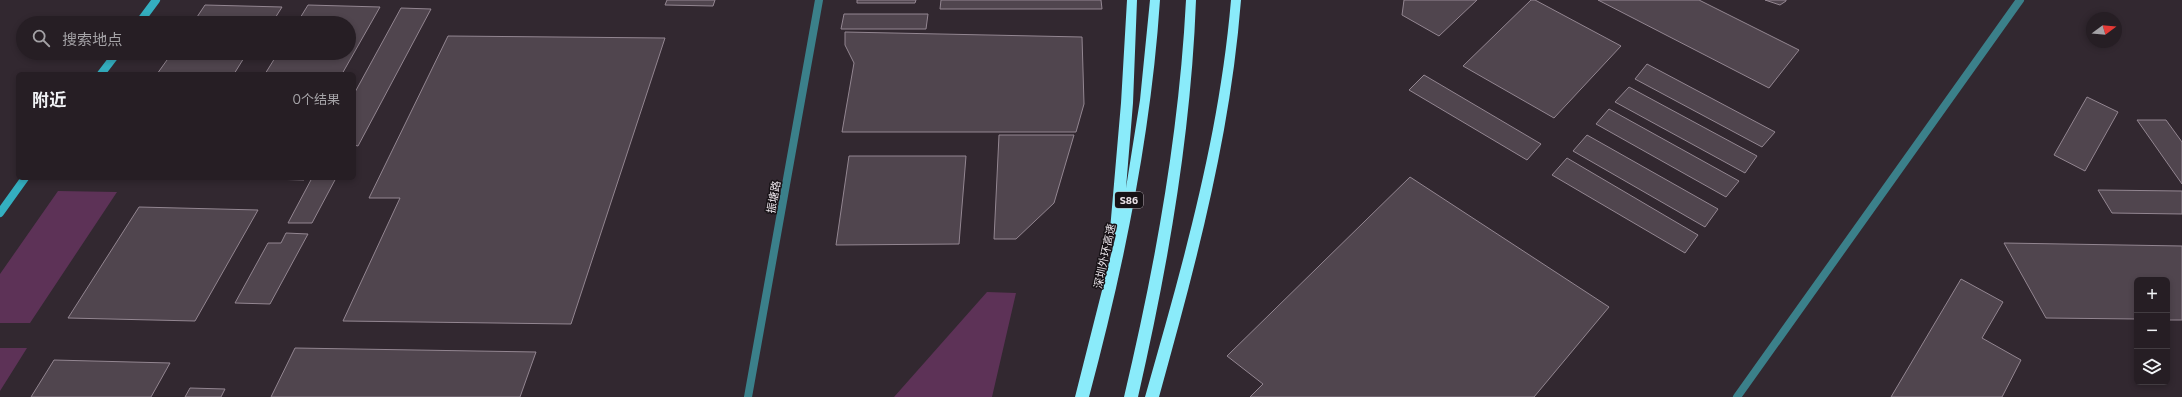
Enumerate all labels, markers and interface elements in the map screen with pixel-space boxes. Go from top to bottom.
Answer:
north arrow [2086,12,2122,48]
search box [16,16,356,60]
icon: search [30,27,52,49]
text: 搜索地点 [62,30,122,48]
text: 附近 [32,89,66,110]
text: 0个结果 [293,91,340,107]
street label: 振塘路 [764,180,782,214]
road number: S86 [1115,192,1143,208]
street label: 深圳外环高速 [1091,222,1117,290]
map controls [2134,277,2170,385]
button: + [2134,277,2170,313]
button: − [2134,313,2170,349]
button: layers [2134,349,2170,385]

